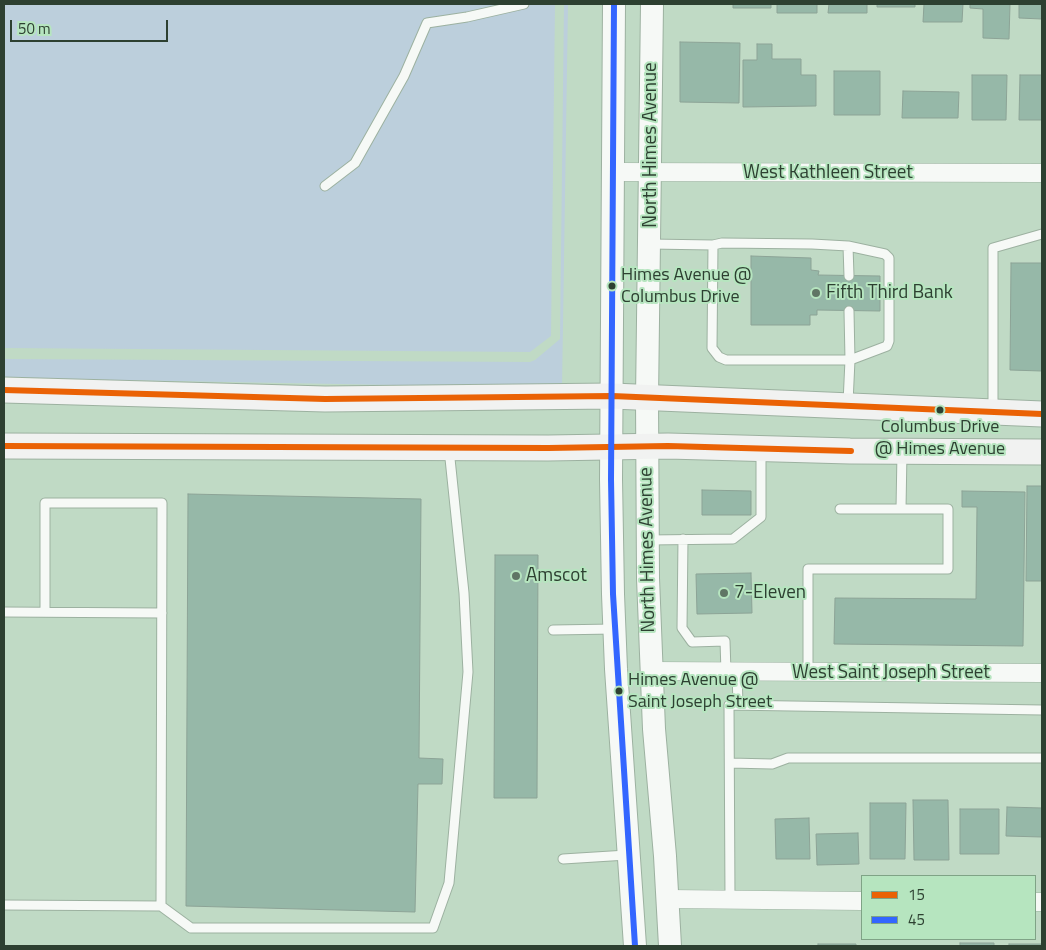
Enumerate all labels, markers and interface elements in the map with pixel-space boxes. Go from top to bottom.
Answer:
scale bar [12,10,170,42]
text: 50 m [18,17,51,40]
street label: North Himes Avenue [640,62,662,228]
street label: West Kathleen Street [743,162,913,184]
place label: Himes Avenue @ Columbus Drive [621,265,751,308]
marker: Himes Avenue @ Columbus Drive [607,281,617,291]
place label: Fifth Third Bank [826,282,953,304]
marker: Fifth Third Bank [810,287,822,299]
marker: Columbus Drive @ Himes Avenue [935,405,945,415]
place label: Columbus Drive @ Himes Avenue [875,417,1005,459]
street label: North Himes Avenue [635,467,661,633]
place label: Amscot [526,565,587,587]
marker: Amscot [510,570,522,582]
place label: 7-Eleven [734,582,806,604]
marker: 7-Eleven [718,587,730,599]
street label: West Saint Joseph Street [792,662,990,684]
place label: Himes Avenue @ Saint Joseph Street [628,670,772,712]
marker: Himes Avenue @ Saint Joseph Street [614,686,624,696]
legend [861,875,1036,940]
text: 15 [908,883,925,906]
text: 45 [908,908,925,931]

